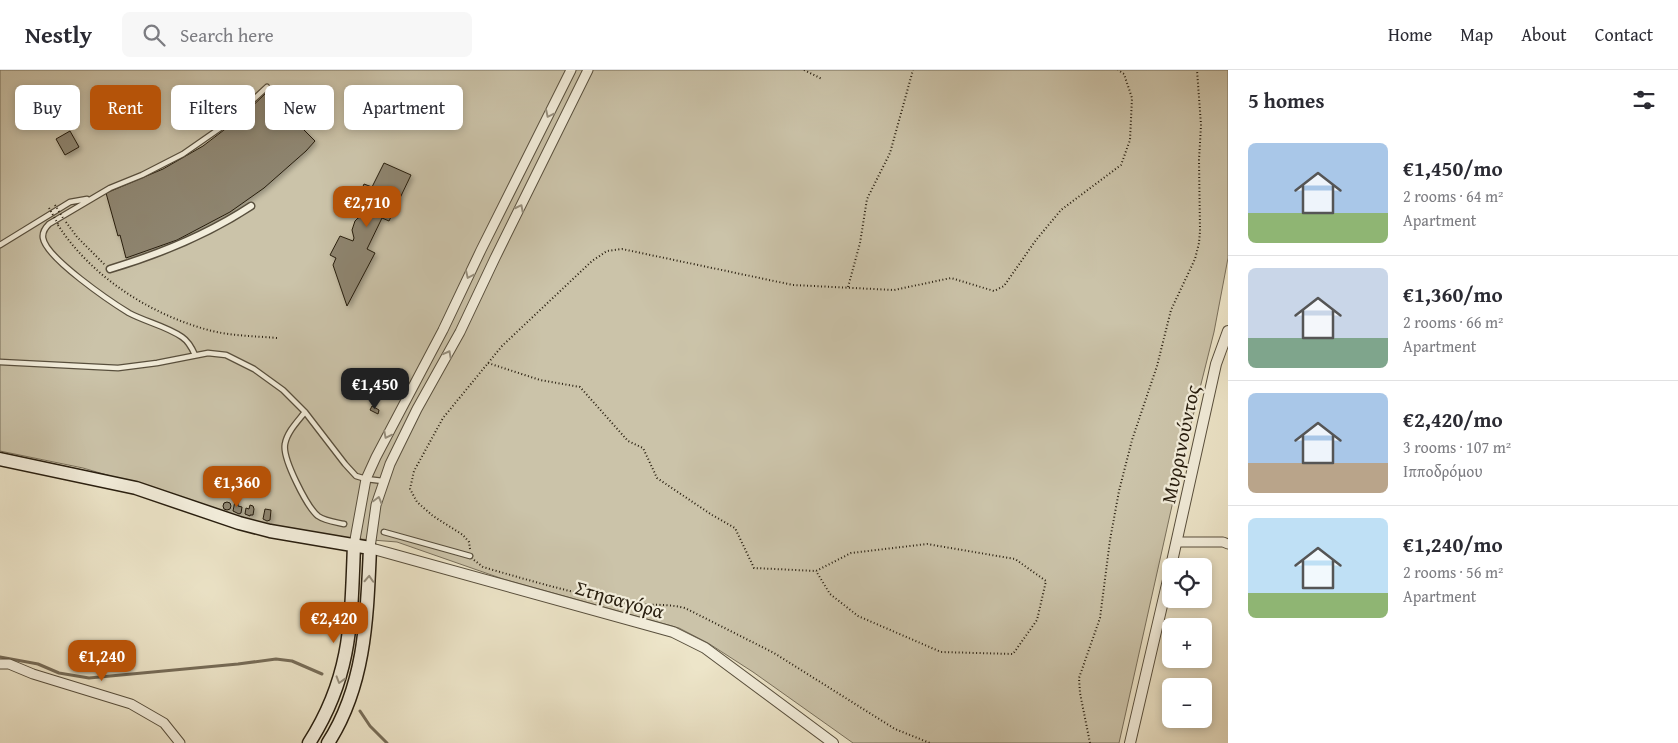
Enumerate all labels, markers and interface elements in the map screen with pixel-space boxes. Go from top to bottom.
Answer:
search box [122,12,472,57]
text: Nestly [25,17,92,52]
icon: search [140,21,168,49]
text: Search here [180,21,274,49]
text: Home [1388,21,1432,48]
text: Map [1460,21,1493,48]
text: About [1521,21,1567,48]
text: Contact [1595,21,1653,48]
chip: Buy [15,85,80,130]
chip: Rent [90,85,161,130]
chip: Filters [171,85,255,130]
chip: New [265,85,334,130]
chip: Apartment [344,85,463,130]
text: 5 homes [1248,85,1324,116]
icon: filters [1630,86,1658,114]
one-way arrow [545,109,555,118]
text: €1,450/mo [1403,153,1503,184]
icon: home [1288,163,1348,223]
text: 2 rooms · 64 m² [1403,184,1503,208]
pin: €2,710 [326,186,408,228]
text: €2,710 [344,190,390,214]
one-way arrow [514,204,524,213]
text: Apartment [1403,208,1476,232]
one-way arrow [465,270,475,279]
text: €1,360/mo [1403,279,1503,310]
icon: home [1288,288,1348,348]
text: 2 rooms · 66 m² [1403,310,1503,334]
text: Apartment [1403,334,1476,358]
one-way arrow [442,350,452,359]
pin: €1,450 [334,368,416,410]
text: €1,450 [352,372,398,396]
street label: Μυρρινούντος [1153,382,1207,506]
text: €2,420/mo [1403,404,1503,435]
icon: home [1288,413,1348,473]
one-way arrow [383,430,393,439]
text: 3 rooms · 107 m² [1403,435,1511,459]
text: Ιπποδρόμου [1403,459,1483,483]
pin: €1,360 [196,466,278,508]
text: €1,360 [214,470,260,494]
one-way arrow [372,496,383,505]
text: €1,240/mo [1403,529,1503,560]
icon: home [1288,538,1348,598]
map controls [1162,558,1212,728]
button: locate [1162,558,1212,608]
text: 2 rooms · 56 m² [1403,560,1503,584]
street label: Στησαγόρα [572,572,668,626]
one-way arrow [363,575,374,583]
text: Apartment [1403,584,1476,608]
pin: €2,420 [293,602,375,644]
text: €2,420 [311,606,357,630]
button: + [1162,618,1212,668]
pin: €1,240 [61,640,143,682]
text: €1,240 [79,644,125,668]
one-way arrow [335,676,345,684]
button: − [1162,678,1212,728]

